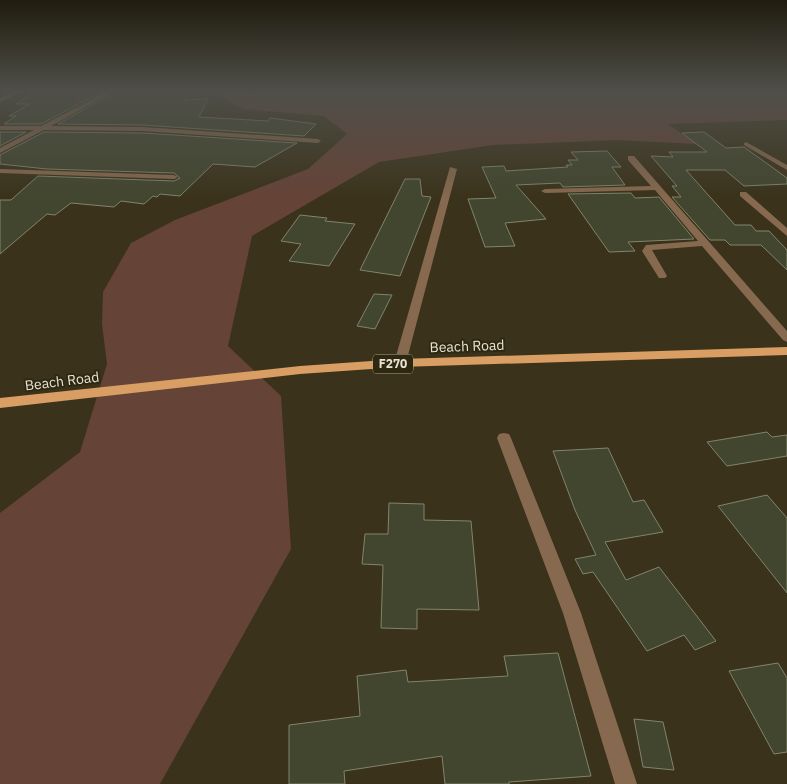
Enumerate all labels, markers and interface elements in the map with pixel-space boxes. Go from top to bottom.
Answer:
street label: Beach Road [429,336,505,356]
road number: F270 [373,354,413,374]
street label: Beach Road [24,368,100,394]

